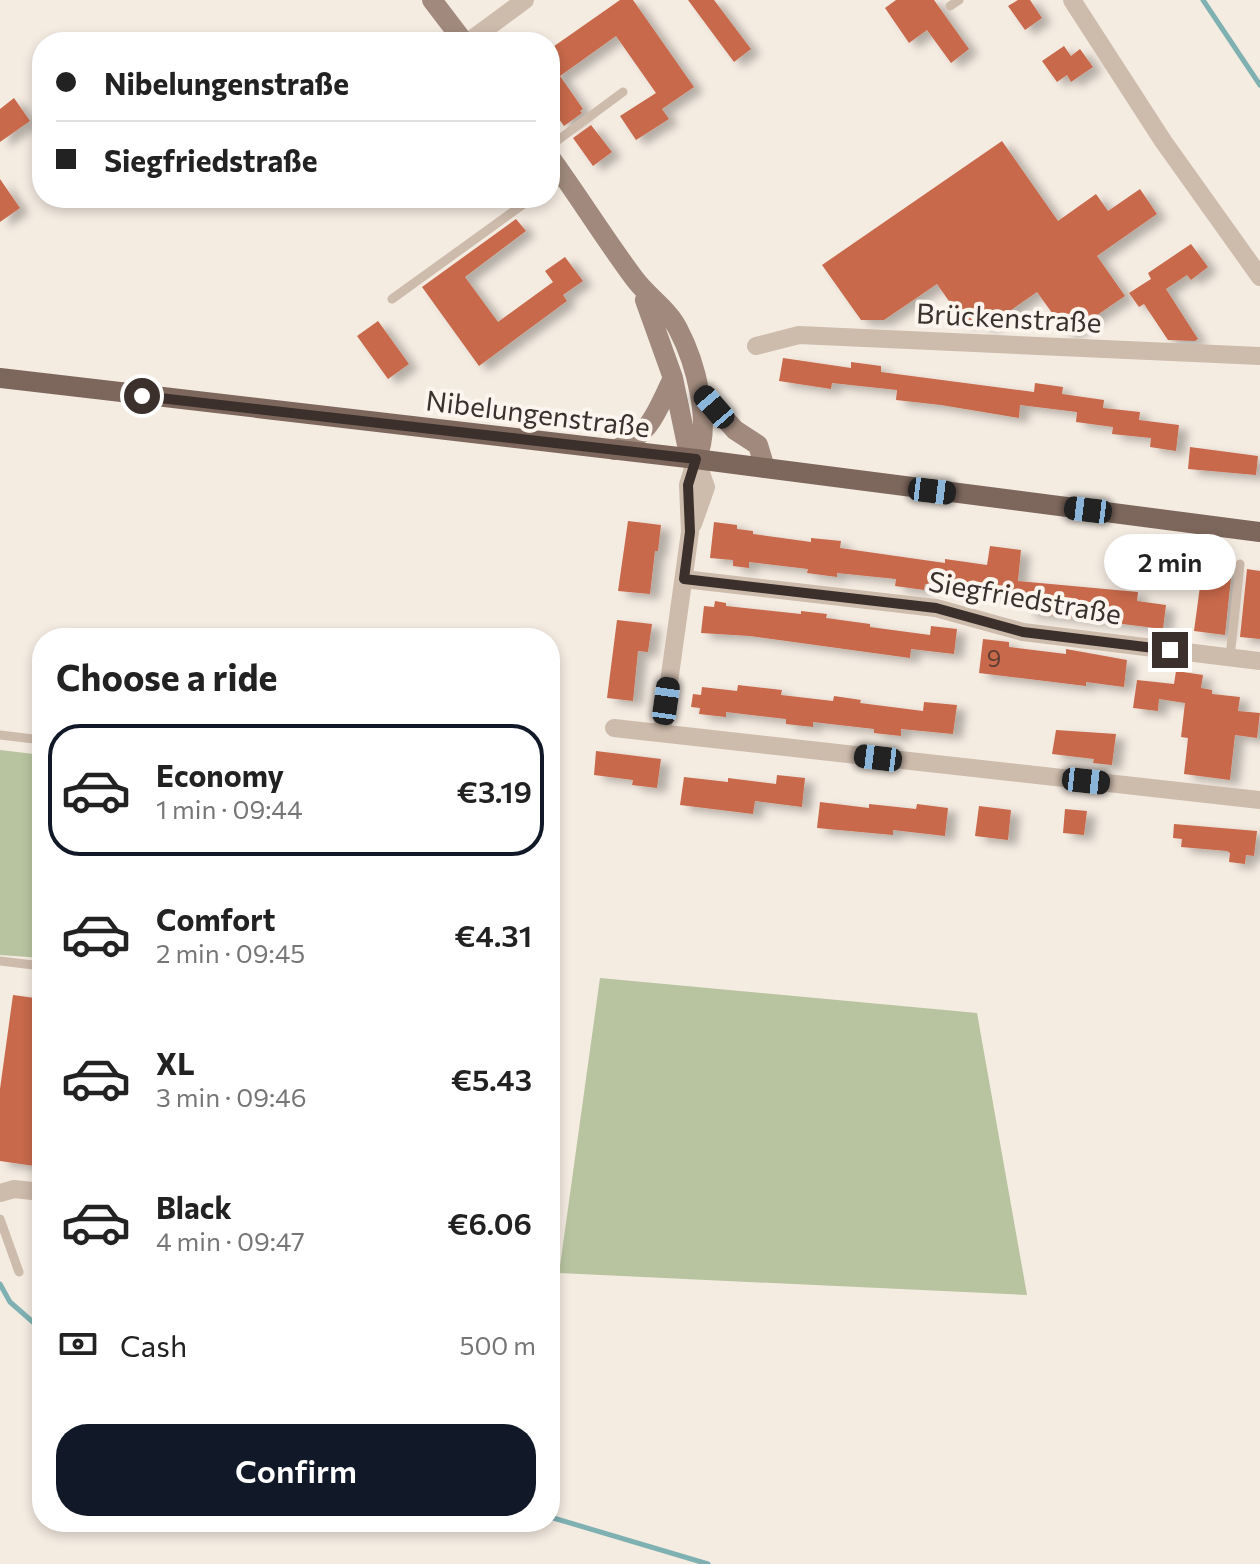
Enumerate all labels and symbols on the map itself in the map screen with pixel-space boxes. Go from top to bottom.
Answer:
street label: Brückenstraße [915,295,1103,339]
route start [124,378,160,414]
car [689,381,739,433]
street label: Nibelungenstraße [424,382,652,444]
car [907,476,957,506]
car [1063,495,1113,525]
callout: 2 min [1104,534,1236,590]
street label: Siegfriedstraße [926,563,1124,631]
route end [1152,632,1188,668]
house number: 9 [987,643,1001,672]
car [651,676,681,726]
car [853,743,903,773]
car [1061,767,1111,795]

